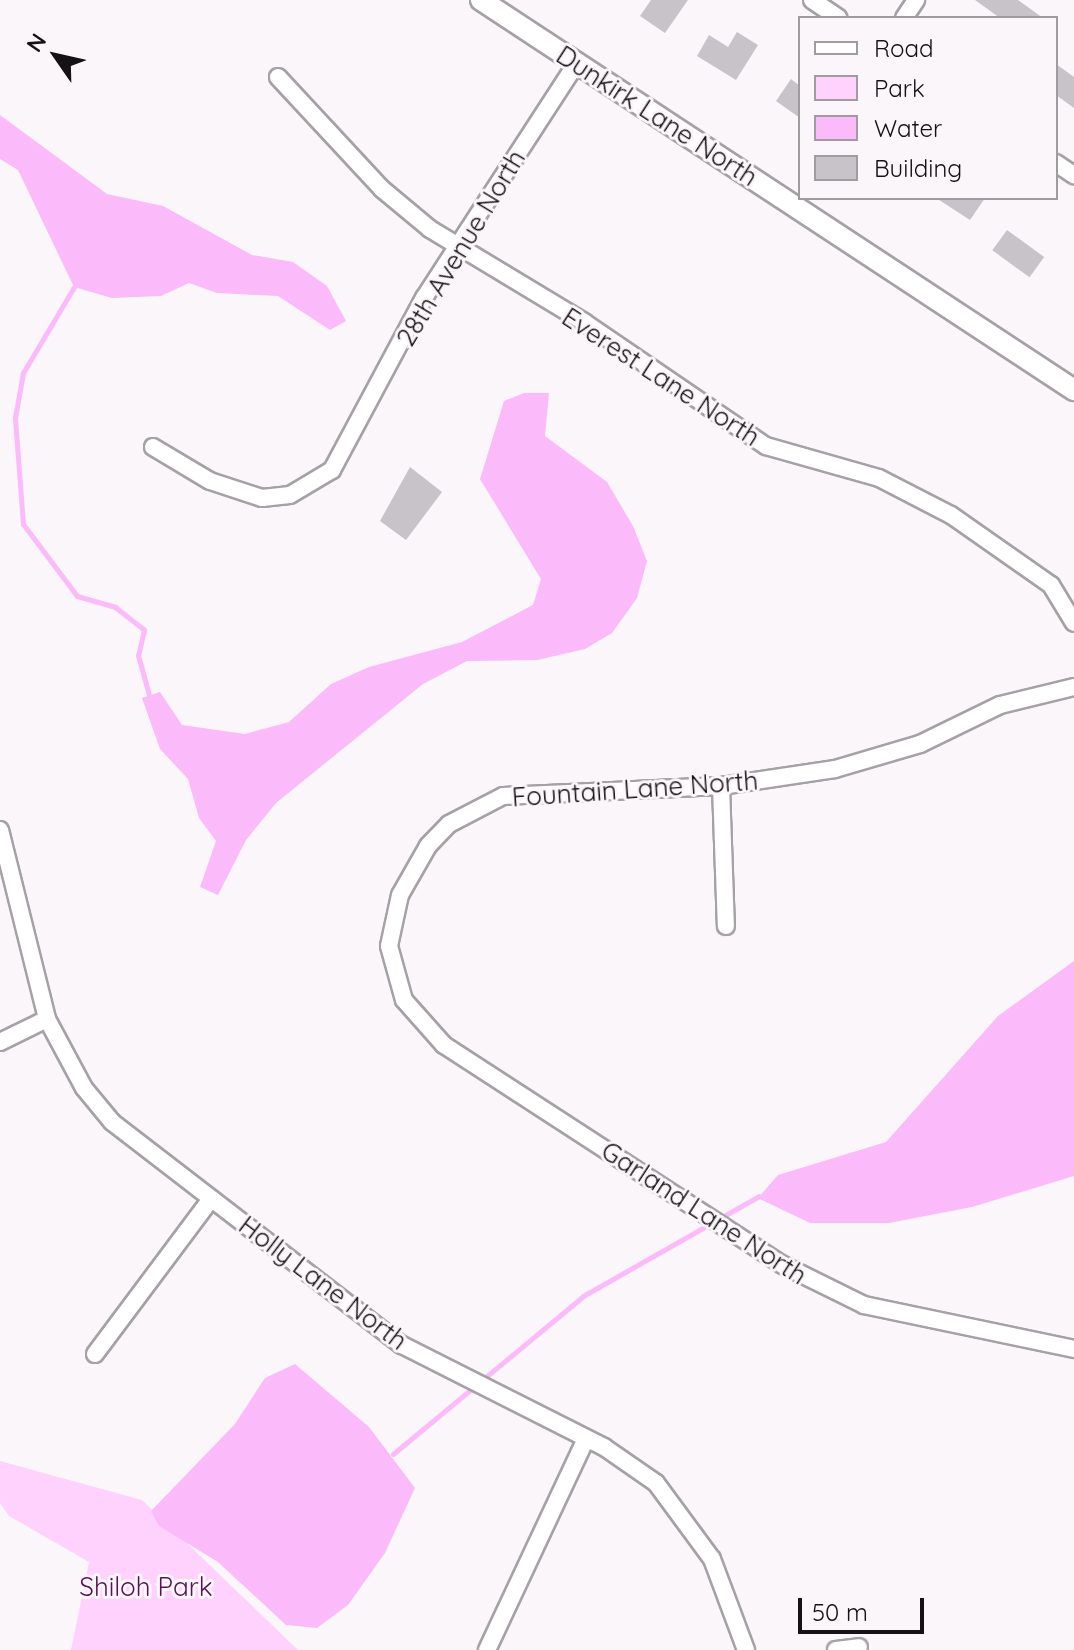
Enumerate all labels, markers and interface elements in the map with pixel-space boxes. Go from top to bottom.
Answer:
north arrow [16,16,96,96]
legend [798,16,1058,200]
text: N [20,28,52,57]
text: Road [874,33,934,63]
street label: Dunkirk Lane North [551,39,763,193]
text: Park [874,73,925,103]
text: Water [874,113,942,143]
street label: 28th Avenue North [390,144,532,352]
text: Building [874,153,962,183]
street label: Everest Lane North [556,301,766,453]
street label: Fountain Lane North [511,765,759,813]
street label: Garland Lane North [596,1135,812,1291]
street label: Holly Lane North [233,1210,413,1356]
park label: Shiloh Park [79,1571,213,1603]
scale bar [802,1582,928,1632]
text: 50 m [812,1597,868,1627]

